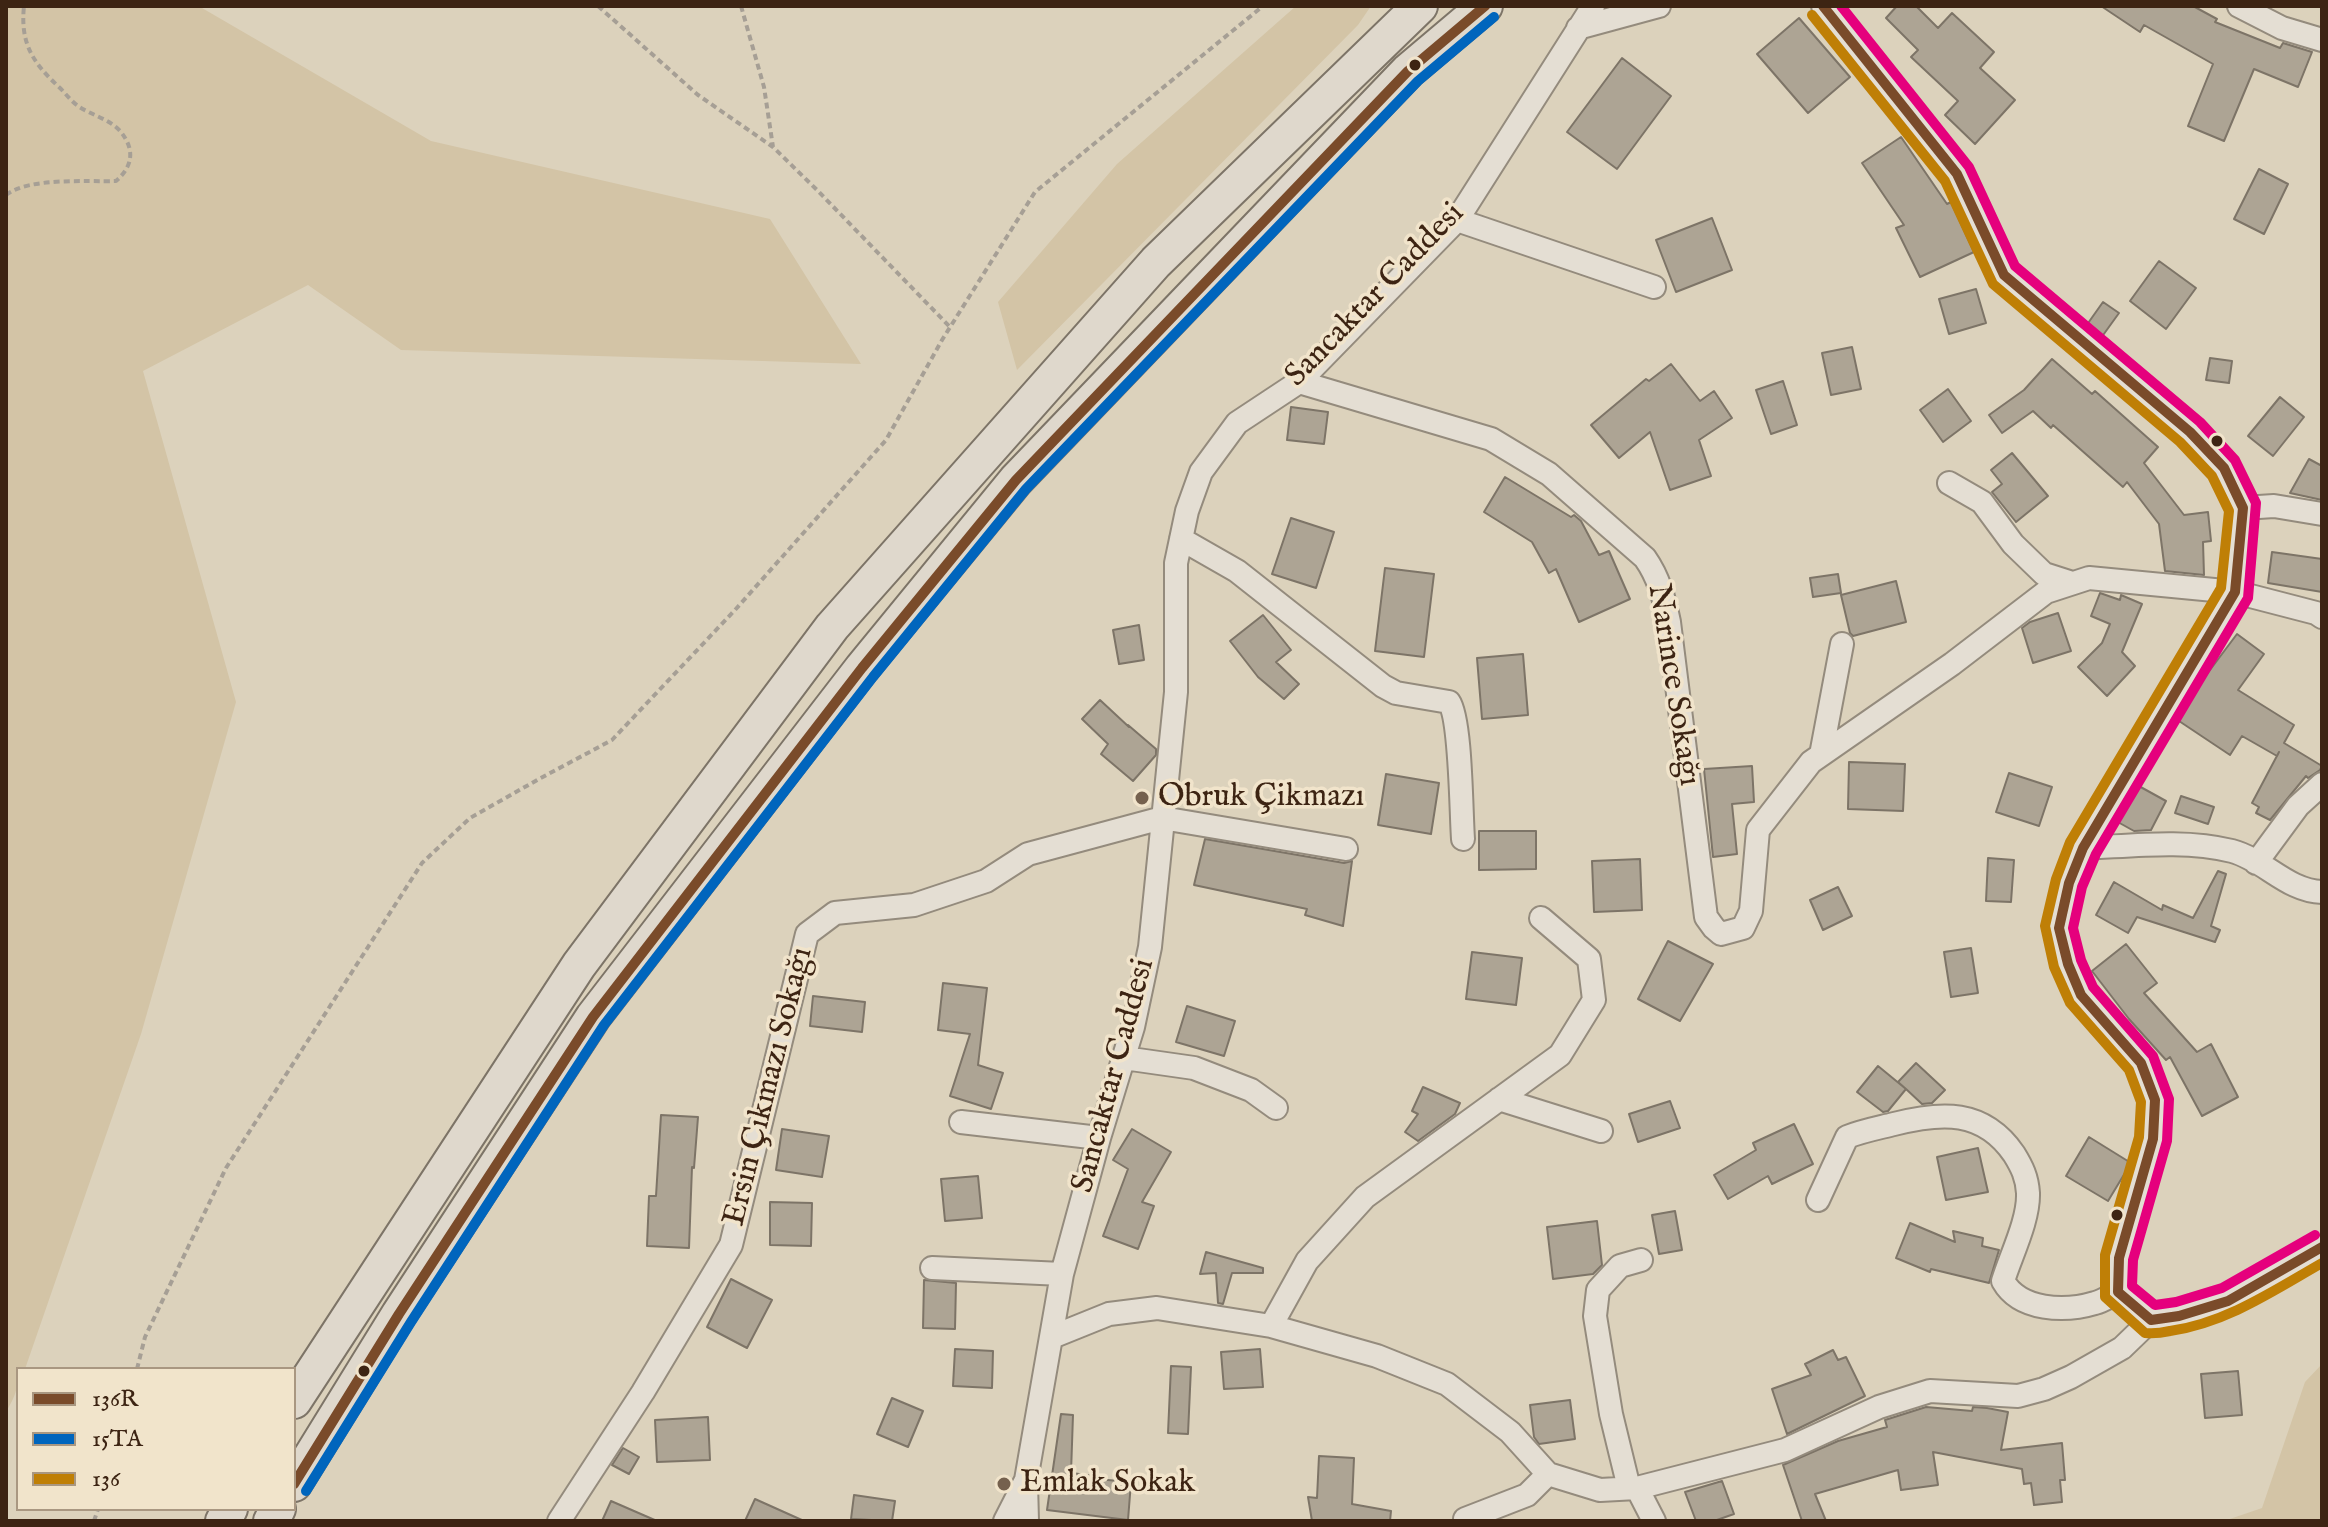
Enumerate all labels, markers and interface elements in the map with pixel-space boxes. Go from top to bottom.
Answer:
unlabelled marker [1407,57,1423,73]
street label: Sancaktar Caddesi [1279,196,1473,396]
unlabelled marker [2209,433,2225,449]
street label: Narince Sokağı [1637,581,1707,789]
place label: Obruk Çikmazı [1158,779,1364,817]
marker: Obruk Çikmazı [1133,789,1151,807]
street label: Ersin Çıkmazı Sokağı [717,944,823,1230]
street label: Sancaktar Caddesi [1065,955,1165,1197]
unlabelled marker [2109,1207,2125,1223]
unlabelled marker [356,1363,372,1379]
legend [16,1367,296,1511]
text: 136R [92,1384,138,1415]
text: 15TA [92,1424,143,1455]
text: 136 [92,1464,120,1495]
place label: Emlak Sokak [1020,1465,1195,1503]
marker: Emlak Sokak [995,1475,1013,1493]

